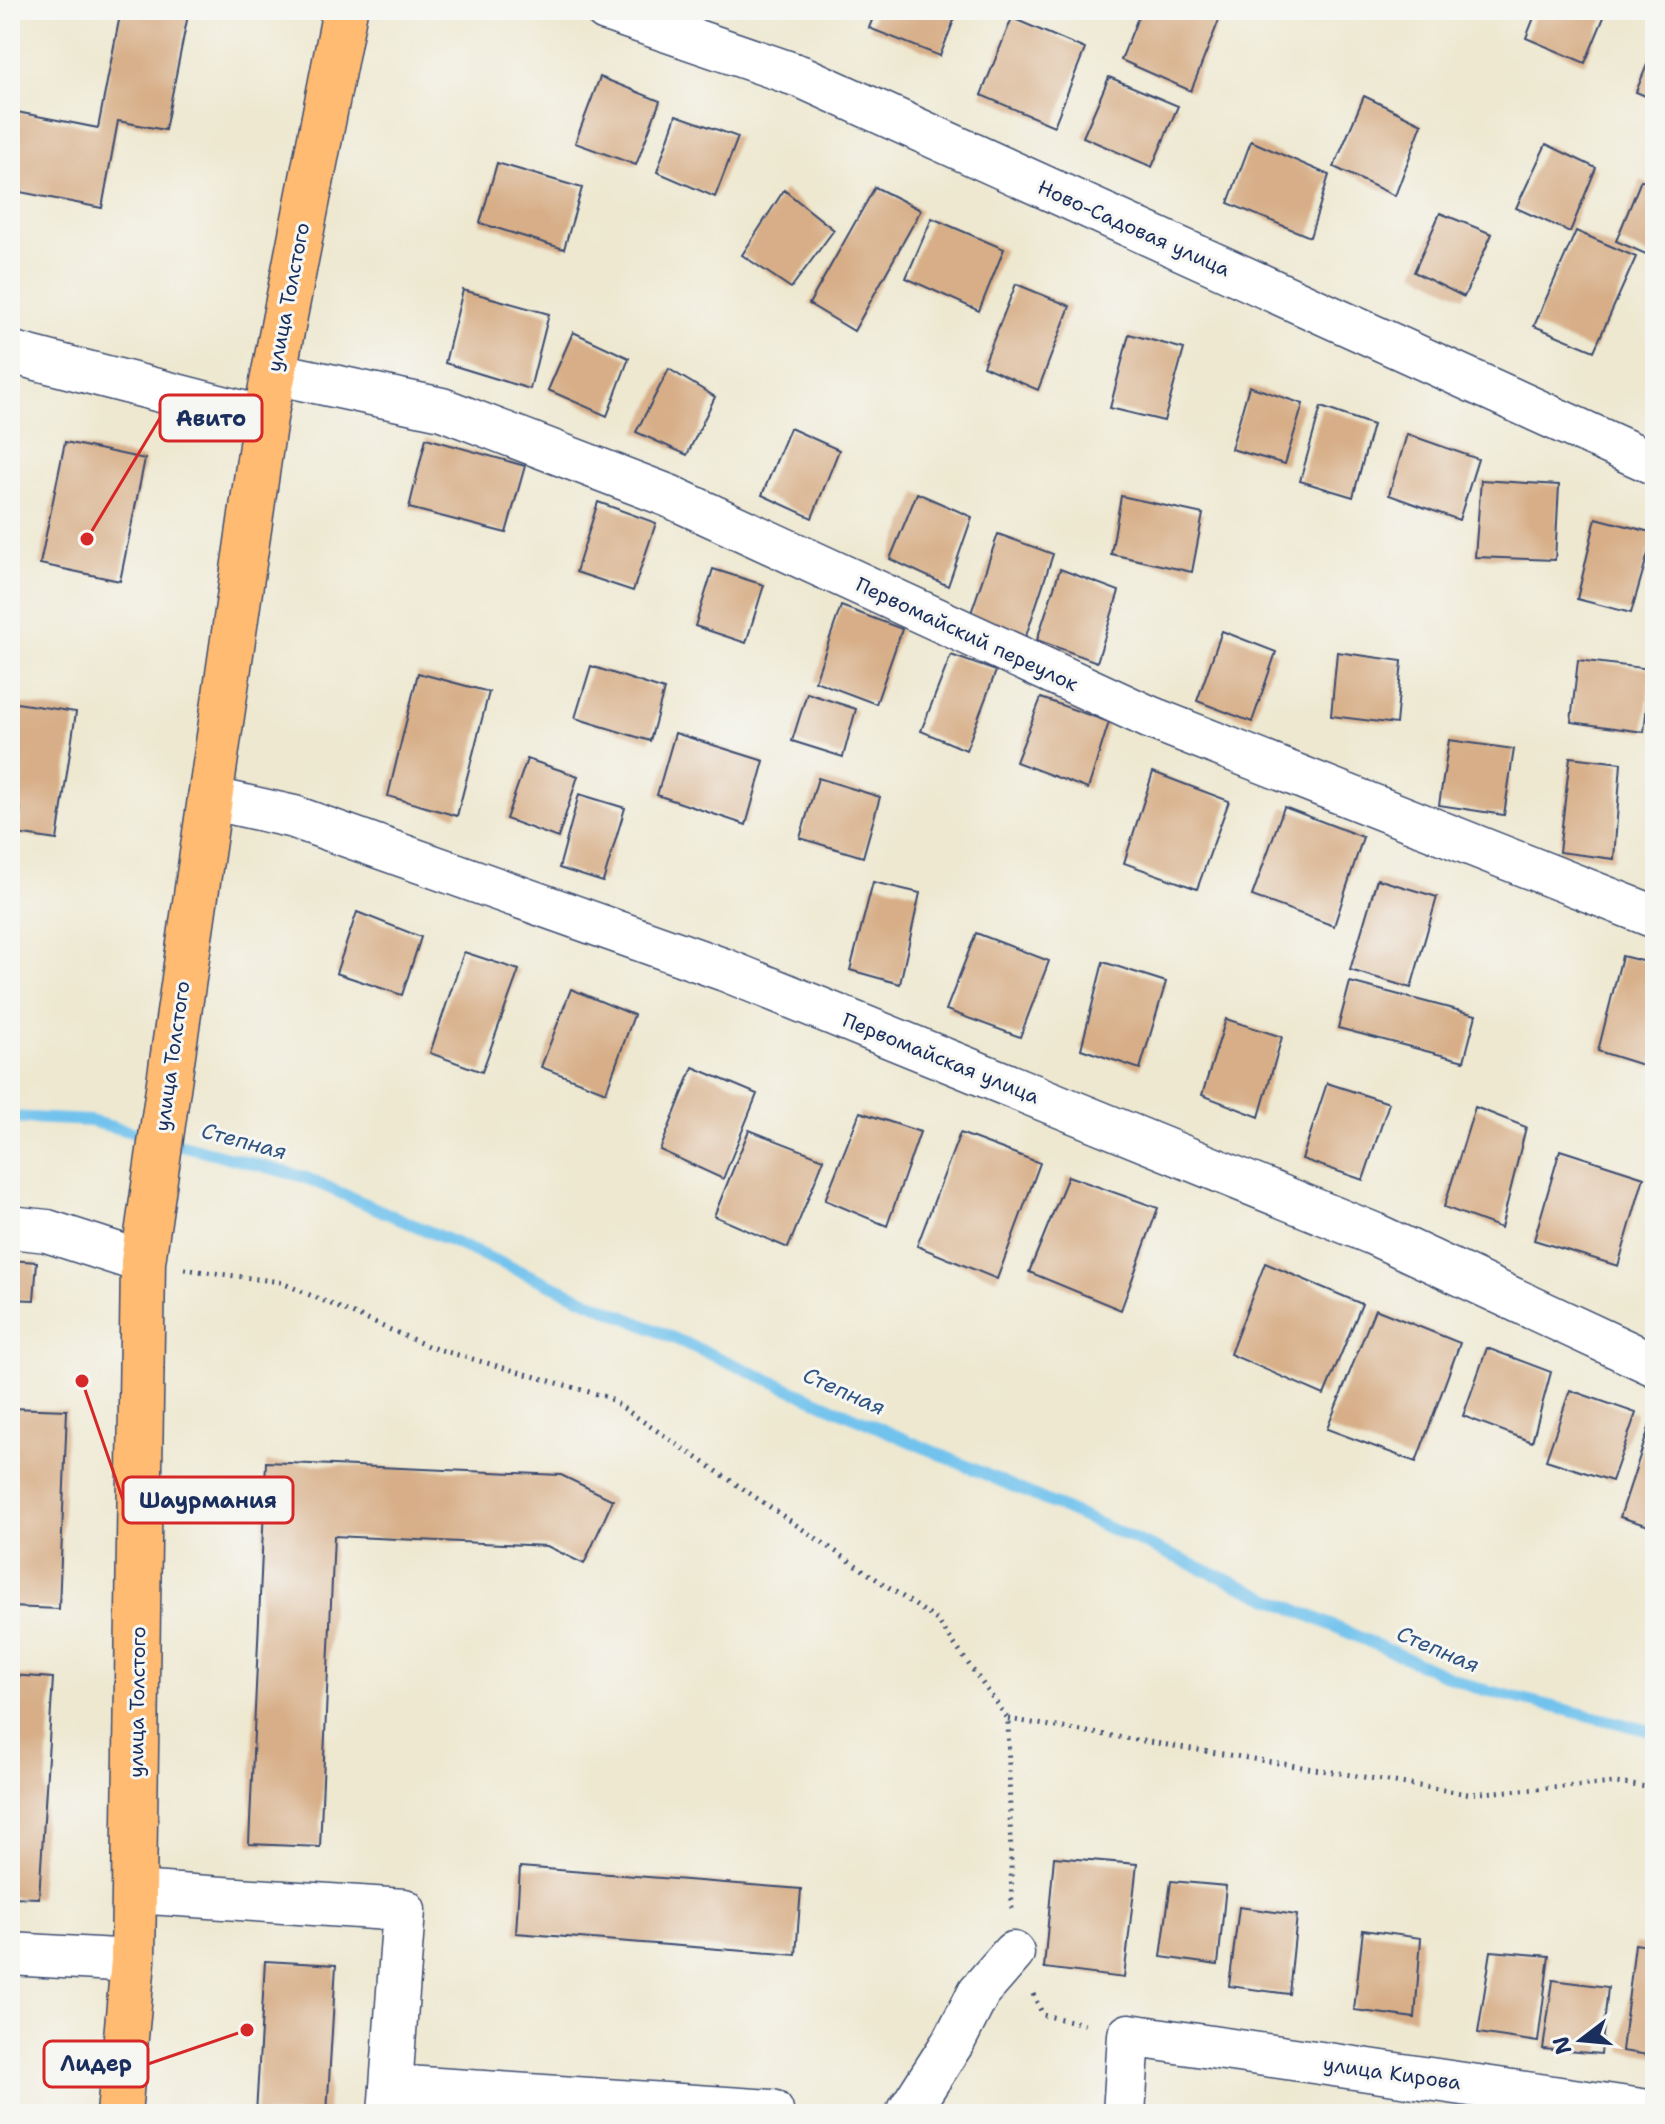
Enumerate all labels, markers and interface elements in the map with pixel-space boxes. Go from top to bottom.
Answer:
street label: Ново-Садовая улица [1034,174,1235,282]
street label: улица Толстого [261,220,315,374]
callout: Авито [160,395,262,441]
text: Авито [176,404,246,433]
street label: Первомайский переулок [852,571,1083,697]
street label: улица Толстого [149,979,195,1133]
street label: Первомайская улица [839,1007,1044,1110]
water label: Степная [198,1116,290,1166]
water label: Степная [798,1360,890,1422]
callout: Шаурмания [123,1477,293,1523]
text: Шаурмания [139,1486,277,1515]
water label: Степная [1392,1619,1484,1679]
street label: улица Толстого [123,1626,151,1778]
north arrow [1541,2000,1621,2080]
text: N [1546,2033,1579,2058]
callout: Лидер [44,2041,148,2087]
text: Лидер [60,2049,132,2078]
street label: улица Кирова [1321,2050,1463,2096]

